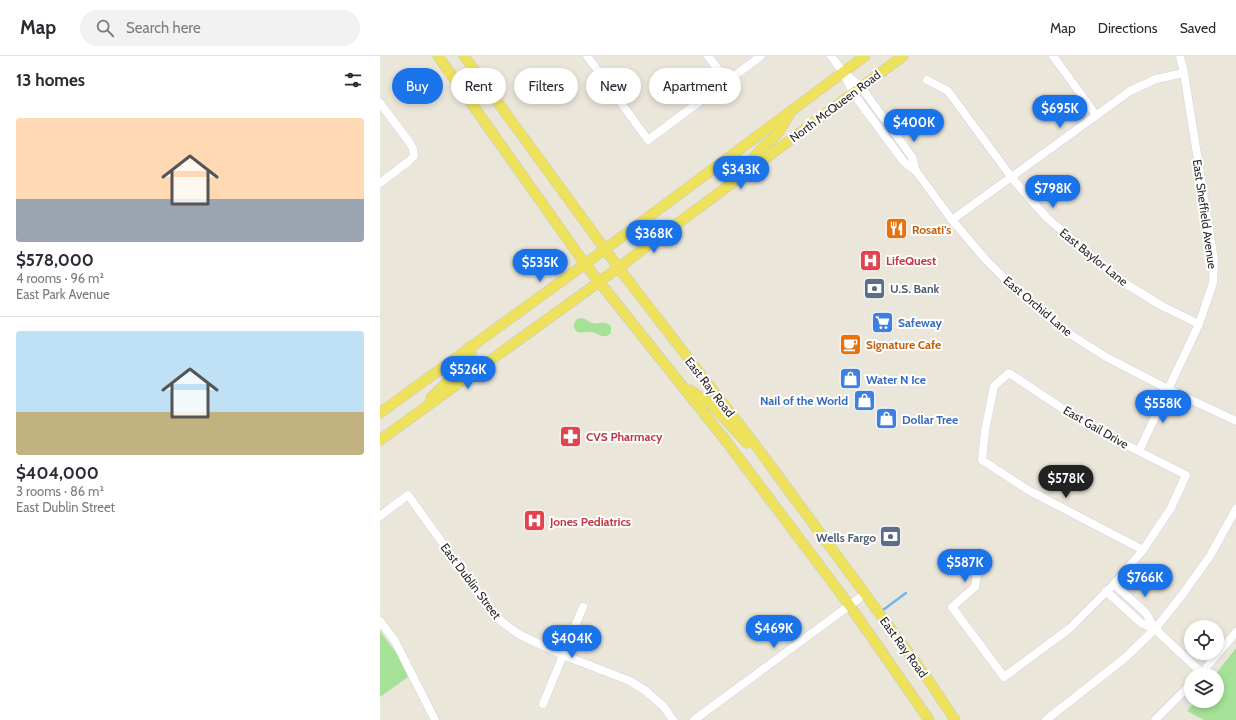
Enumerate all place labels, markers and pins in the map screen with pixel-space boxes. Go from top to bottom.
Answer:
pin: $695K [1032,95,1088,129]
pin: $400K [886,109,942,143]
pin: $343K [713,156,769,190]
pin: $798K [1025,175,1081,209]
restaurant icon: Rosati's [883,216,909,242]
pin: $368K [626,220,682,254]
place label: Rosati's [912,222,951,237]
hospital icon: LifeQuest [857,247,883,273]
pin: $535K [512,249,568,283]
place label: LifeQuest [886,253,936,268]
bank icon: U.S. Bank [861,275,887,301]
place label: U.S. Bank [890,281,940,296]
supermarket icon: Safeway [870,309,896,335]
place label: Safeway [898,315,942,330]
cafe icon: Signature Cafe [838,331,864,357]
place label: Signature Cafe [866,337,941,352]
pin: $526K [440,356,496,390]
shop icon: Water N Ice [837,366,863,392]
place label: Water N Ice [866,372,926,387]
shop icon: Nail of the World [851,387,877,413]
pin: $558K [1135,390,1191,424]
place label: Nail of the World [760,393,848,408]
shop icon: Dollar Tree [874,406,900,432]
place label: Dollar Tree [902,412,958,427]
pharmacy icon: CVS Pharmacy [558,423,584,449]
place label: CVS Pharmacy [586,429,663,444]
pin: $578K [1038,465,1094,499]
hospital icon: Jones Pediatrics [522,508,548,534]
place label: Jones Pediatrics [549,514,631,529]
bank icon: Wells Fargo [878,524,904,550]
place label: Wells Fargo [816,530,876,545]
pin: $587K [937,549,993,583]
pin: $766K [1117,564,1173,598]
pin: $469K [746,615,802,649]
pin: $404K [544,625,600,659]

